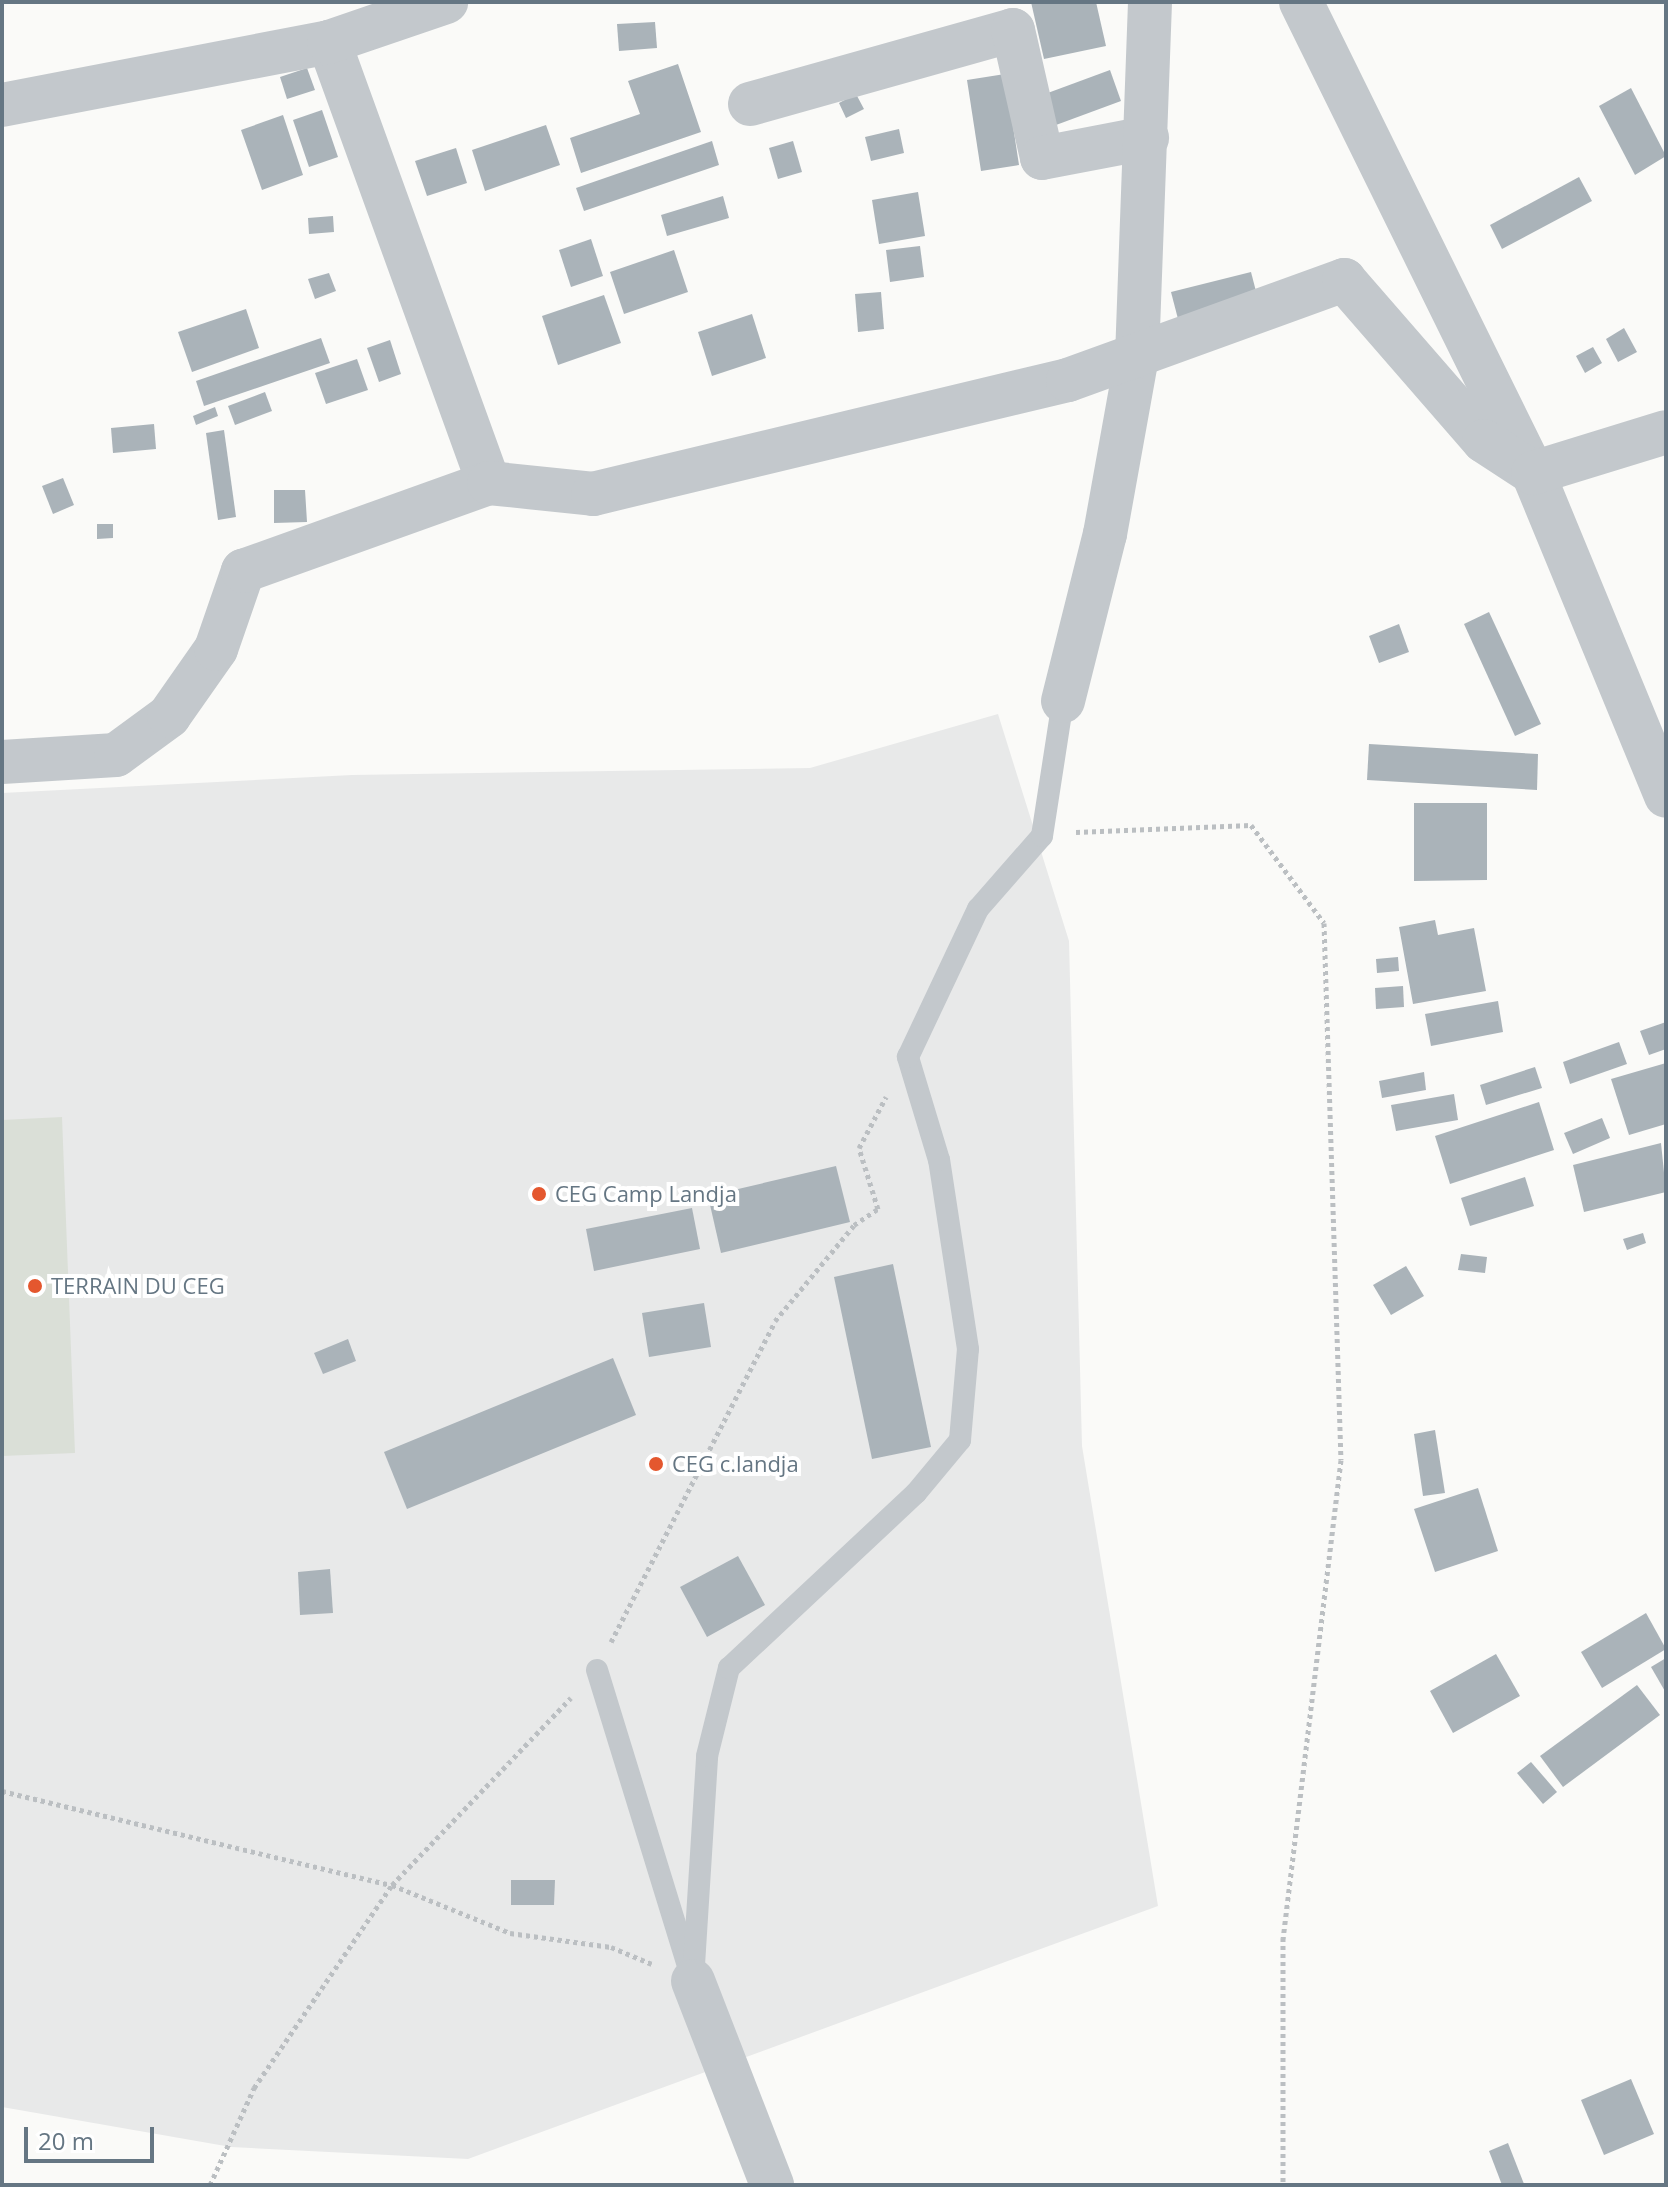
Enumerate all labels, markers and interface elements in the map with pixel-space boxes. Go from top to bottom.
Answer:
place label: CEG Camp Landja [555,1181,737,1207]
marker: CEG Camp Landja [530,1185,548,1203]
place label: TERRAIN DU CEG [51,1273,225,1299]
marker: TERRAIN DU CEG [26,1277,44,1295]
place label: CEG c.landja [672,1451,799,1477]
marker: CEG c.landja [647,1455,665,1473]
scale bar [28,2111,158,2161]
text: 20 m [38,2124,94,2157]

